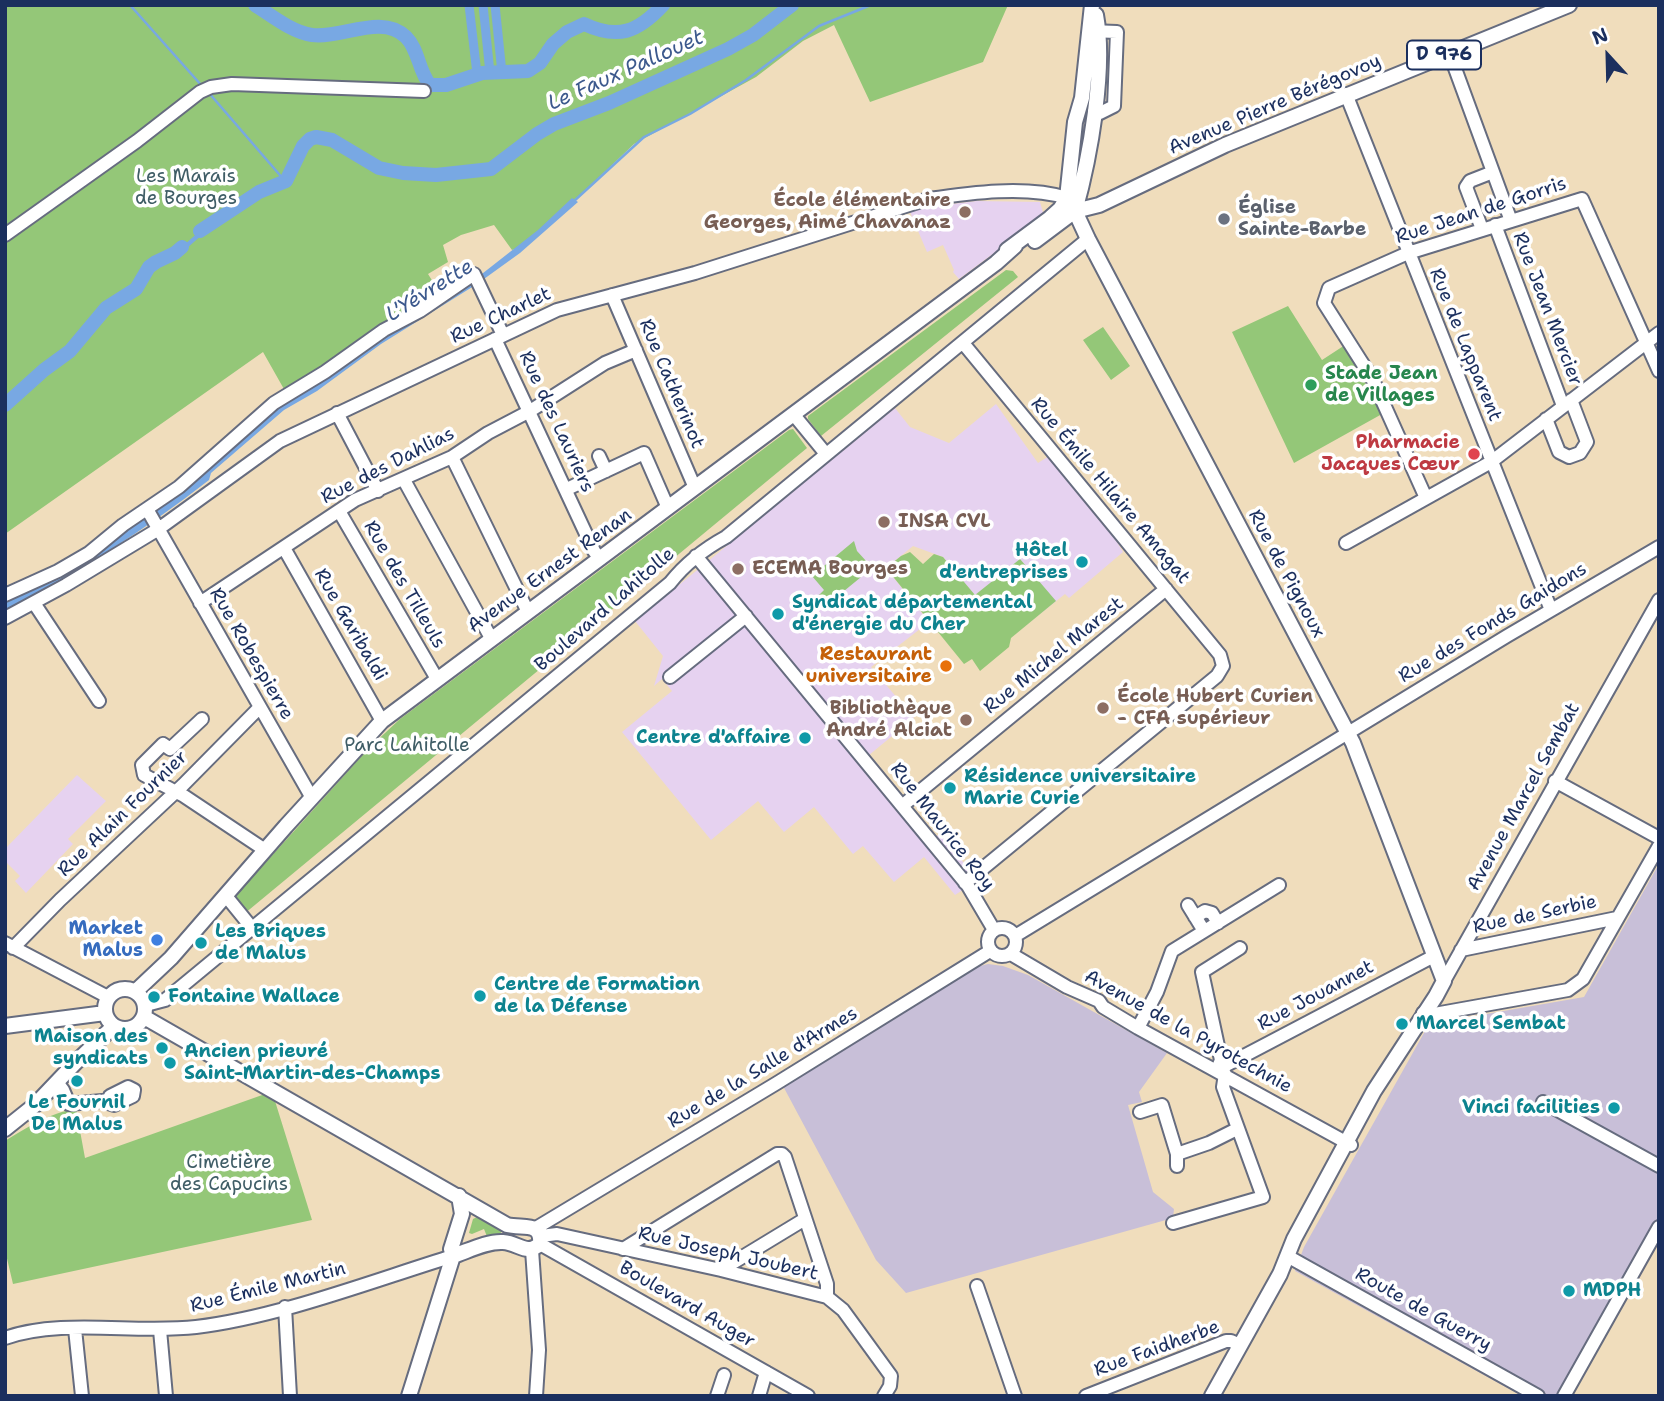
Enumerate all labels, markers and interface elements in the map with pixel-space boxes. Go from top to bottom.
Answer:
north arrow [1573,21,1643,91]
text: N [1588,22,1612,50]
water label: Le Faux Pallouet [544,25,708,117]
road number: D 976 [1407,40,1481,70]
street label: Avenue Pierre Bérégovoy [1165,50,1385,160]
park label: Les Marais de Bourges [135,166,237,210]
street label: Rue Jean de Gorris [1393,173,1569,249]
place label: École élémentaire Georges, Aimé Chavanaz [704,190,951,234]
place label: Église Sainte-Barbe [1238,197,1366,241]
marker: École élémentaire Georges, Aimé Chavanaz [957,204,973,220]
marker: Église Sainte-Barbe [1216,211,1232,227]
street label: Rue Jean Mercier [1507,229,1587,389]
water label: L'Yévrette [382,254,478,328]
street label: Rue de Lapparent [1424,265,1506,425]
street label: Rue Charlet [447,283,555,349]
street label: Rue Catherinot [633,316,709,452]
street label: Rue des Lauriers [513,348,599,496]
place label: Stade Jean de Villages [1325,363,1438,407]
marker: Stade Jean de Villages [1303,377,1319,393]
street label: Rue Émile Hilaire Amagat [1025,393,1195,589]
street label: Rue des Dahlias [318,423,458,509]
place label: Pharmacie Jacques Cœur [1321,432,1460,476]
marker: Pharmacie Jacques Cœur [1466,446,1482,462]
street label: Avenue Ernest Renan [464,504,636,638]
street label: Rue de Pignoux [1243,506,1329,642]
place label: INSA CVL [898,511,991,533]
marker: INSA CVL [876,514,892,530]
street label: Rue des Tilleuls [358,517,450,653]
place label: Hôtel d'entreprises [939,540,1068,584]
street label: Boulevard Lahitolle [530,543,680,677]
marker: Hôtel d'entreprises [1074,554,1090,570]
place label: ECEMA Bourges [752,558,908,580]
street label: Rue des Fonds Gaidons [1395,558,1591,688]
marker: ECEMA Bourges [730,561,746,577]
street label: Rue Garibaldi [309,565,391,685]
street label: Rue Robespierre [204,584,298,724]
place label: Syndicat départemental d'énergie du Cher [792,592,1033,636]
street label: Rue Michel Marest [980,593,1128,719]
marker: Syndicat départemental d'énergie du Cher [770,606,786,622]
place label: Restaurant universitaire [806,644,932,688]
marker: Restaurant universitaire [938,658,954,674]
place label: École Hubert Curien - CFA supérieur [1117,686,1313,730]
place label: Bibliothèque André Alciat [826,698,952,742]
street label: Avenue Marcel Sembat [1463,699,1585,895]
marker: École Hubert Curien - CFA supérieur [1095,700,1111,716]
marker: Bibliothèque André Alciat [958,712,974,728]
place label: Centre d'affaire [636,727,791,749]
marker: Centre d'affaire [797,730,813,746]
park label: Parc Lahitolle [344,735,470,757]
street label: Rue Alain Fournier [53,746,193,882]
street label: Rue Maurice Roy [885,758,999,896]
place label: Résidence universitaire Marie Curie [964,766,1196,810]
marker: Résidence universitaire Marie Curie [942,780,958,796]
street label: Rue de Serbie [1471,891,1599,939]
place label: Market Malus [68,918,143,962]
place label: Les Briques de Malus [215,921,326,965]
marker: Market Malus [149,932,165,948]
marker: Les Briques de Malus [193,935,209,951]
street label: Rue Jouannet [1254,956,1378,1036]
street label: Avenue de la Pyrotechnie [1080,965,1296,1099]
place label: Centre de Formation de la Défense [494,974,700,1018]
place label: Fontaine Wallace [168,986,340,1008]
marker: Centre de Formation de la Défense [472,988,488,1004]
marker: Fontaine Wallace [146,989,162,1005]
street label: Rue de la Salle d'Armes [664,1002,862,1134]
place label: Marcel Sembat [1416,1013,1566,1035]
marker: Marcel Sembat [1394,1016,1410,1032]
place label: Maison des syndicats [34,1026,148,1070]
marker: Maison des syndicats [154,1040,170,1056]
place label: Ancien prieuré Saint-Martin-des-Champs [184,1041,440,1085]
marker: Ancien prieuré Saint-Martin-des-Champs [162,1055,178,1071]
marker: Le Fournil De Malus [69,1073,85,1089]
place label: Le Fournil De Malus [28,1092,126,1136]
place label: Vinci facilities [1462,1097,1600,1119]
marker: Vinci facilities [1606,1100,1622,1116]
park label: Cimetière des Capucins [170,1152,288,1196]
street label: Rue Joseph Joubert [636,1222,820,1286]
street label: Boulevard Auger [615,1257,759,1353]
street label: Rue Émile Martin [188,1258,348,1318]
street label: Route de Guerry [1351,1263,1495,1357]
place label: MDPH [1583,1280,1641,1302]
marker: MDPH [1561,1283,1577,1299]
street label: Rue Faidherbe [1091,1316,1223,1382]

